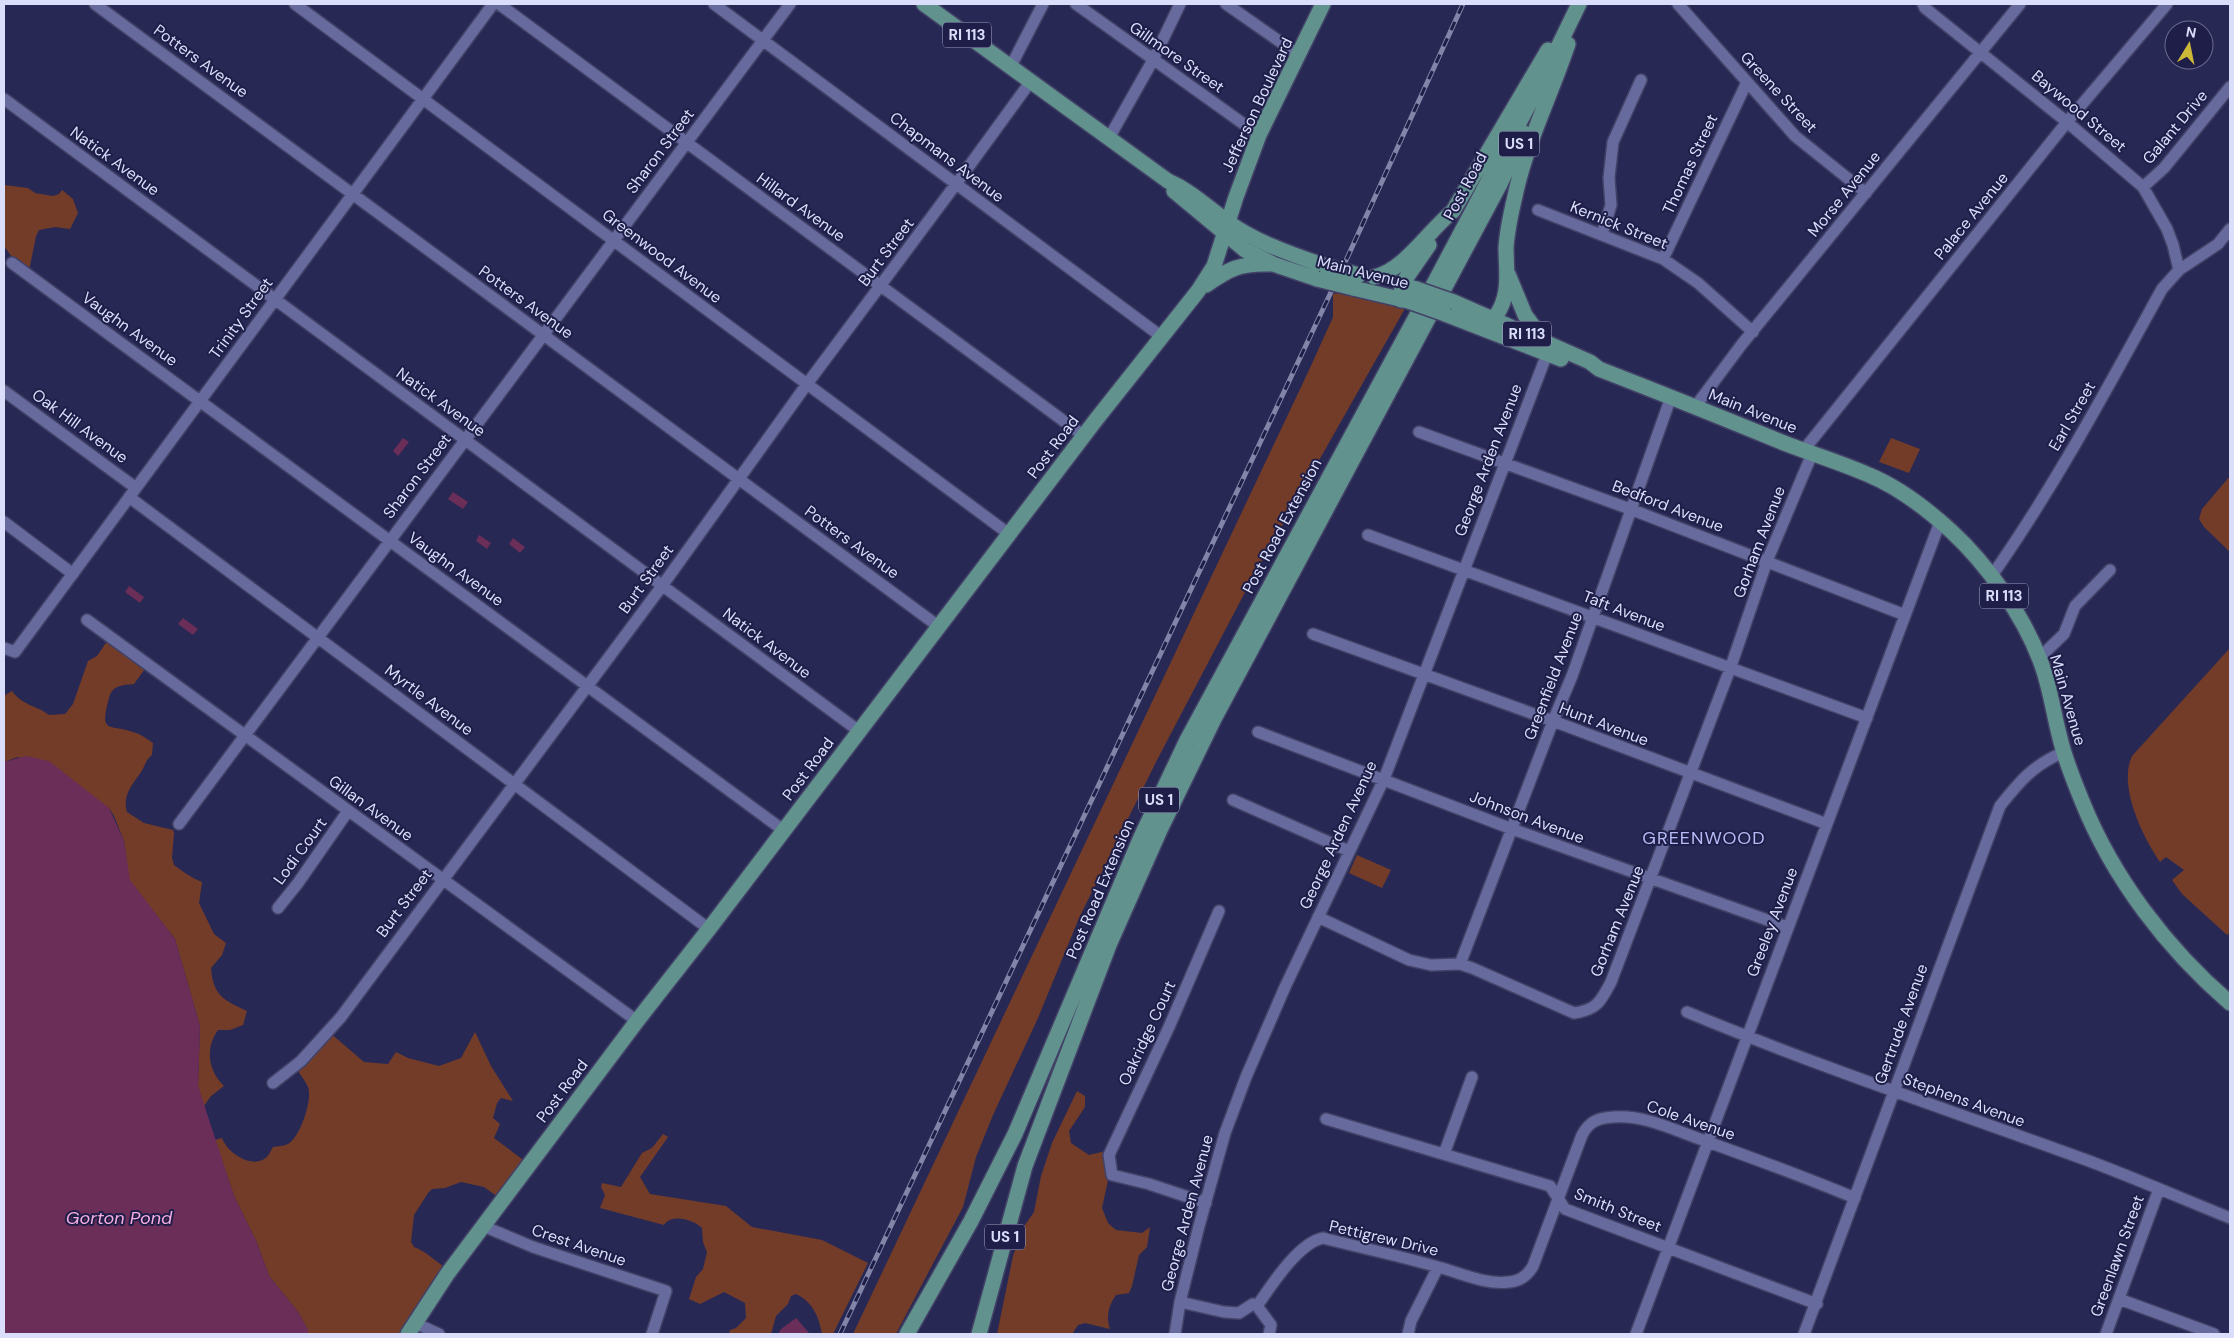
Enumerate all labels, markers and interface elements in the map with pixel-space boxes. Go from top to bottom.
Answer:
street label: Gillmore Street [1125,17,1229,97]
street label: Potters Avenue [150,20,252,102]
north arrow [2164,20,2214,70]
road number: RI 113 [943,22,991,48]
text: N [2185,22,2198,42]
street label: Jefferson Boulevard [1216,34,1298,176]
street label: Greene Street [1736,47,1822,137]
street label: Baywood Street [2027,65,2131,157]
street label: Galant Drive [2138,86,2212,168]
street label: Sharon Street [621,104,699,198]
street label: Chapmans Avenue [885,107,1009,207]
street label: Thomas Street [1658,111,1722,217]
street label: Natick Avenue [66,121,164,201]
road number: US 1 [1499,132,1539,156]
street label: Morse Avenue [1803,147,1885,241]
street label: Post Road [1438,149,1492,223]
street label: Hillard Avenue [752,168,850,246]
street label: Palace Avenue [1929,168,2013,264]
street label: Kernick Street [1567,196,1671,254]
street label: Greenwood Avenue [598,204,726,308]
street label: Burt Street [853,213,919,291]
street label: Main Avenue [1315,250,1411,294]
street label: Potters Avenue [475,261,577,343]
street label: Trinity Street [204,273,278,363]
street label: Vaughn Avenue [78,287,182,371]
road number: RI 113 [1503,322,1551,346]
street label: Natick Avenue [392,362,490,442]
street label: Earl Street [2044,377,2100,455]
street label: George Arden Avenue [1449,381,1527,539]
street label: Oak Hill Avenue [28,384,132,468]
street label: Main Avenue [1706,384,1800,438]
street label: Post Road [1022,411,1084,483]
street label: Sharon Street [378,429,456,523]
street label: Post Road Extension [1238,455,1326,597]
street label: Bedford Avenue [1609,475,1727,537]
street label: Gorham Avenue [1728,483,1790,601]
street label: Potters Avenue [801,501,903,583]
street label: Vaughn Avenue [404,527,508,611]
street label: Burt Street [614,540,678,618]
road number: RI 113 [1980,584,2028,608]
street label: Taft Avenue [1580,586,1668,636]
street label: Natick Avenue [719,603,815,683]
street label: Greenfield Avenue [1519,609,1587,743]
street label: Main Avenue [2045,652,2091,748]
street label: Myrtle Avenue [380,660,478,740]
street label: Hunt Avenue [1556,697,1652,751]
street label: Post Road [777,733,839,805]
street label: George Arden Avenue [1294,757,1382,913]
street label: Gillan Avenue [325,770,417,846]
street label: Johnson Avenue [1467,785,1587,849]
road number: US 1 [1139,788,1179,812]
street label: Lodi Court [269,813,331,889]
street label: Post Road Extension [1061,816,1139,962]
district label: GREENWOOD [1642,826,1766,850]
street label: Gorham Avenue [1585,862,1649,980]
street label: Burt Street [371,864,437,942]
street label: Greeley Avenue [1741,864,1803,980]
street label: Gertrude Avenue [1870,961,1932,1087]
street label: Oakridge Court [1114,977,1180,1089]
street label: Post Road [531,1055,593,1127]
street label: Stephens Avenue [1900,1068,2028,1132]
street label: Cole Avenue [1644,1095,1738,1145]
street label: George Arden Avenue [1156,1132,1218,1294]
street label: Smith Street [1571,1183,1665,1237]
street label: Greenlawn Street [2085,1192,2149,1320]
water label: Gorton Pond [66,1206,173,1230]
street label: Pettigrew Drive [1327,1215,1441,1261]
street label: Crest Avenue [529,1219,629,1271]
road number: US 1 [985,1224,1025,1250]

